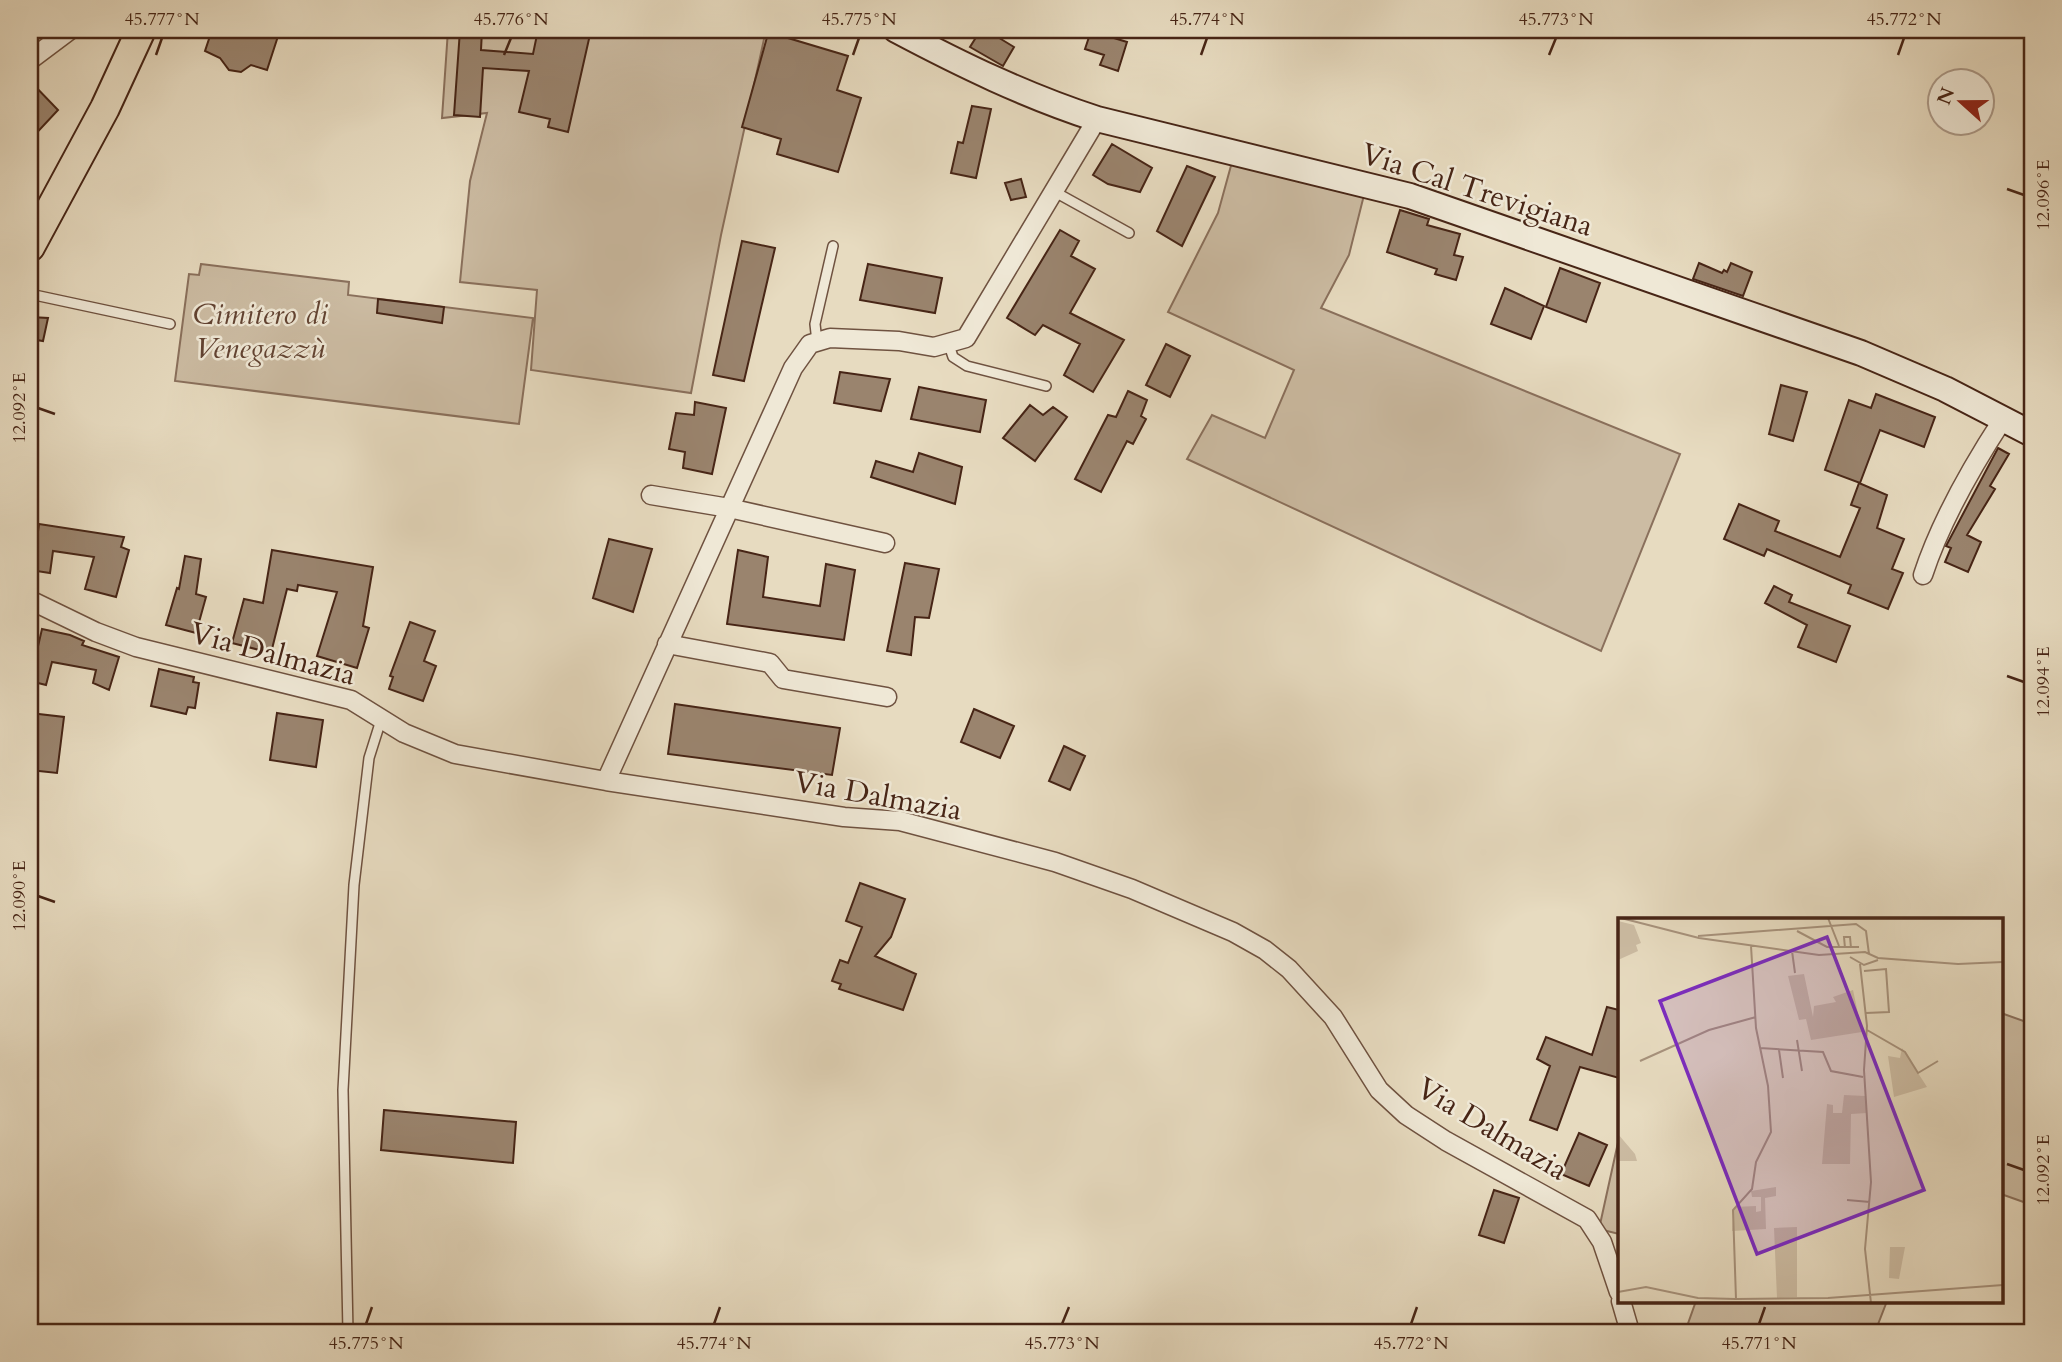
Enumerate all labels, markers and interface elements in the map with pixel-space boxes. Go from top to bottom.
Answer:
text: 45.777°N [124,7,200,32]
text: 45.776°N [473,7,549,32]
text: 45.775°N [821,7,897,32]
text: 45.774°N [1169,7,1245,32]
text: 45.773°N [1518,7,1594,32]
text: 45.772°N [1866,7,1942,32]
north arrow [1926,66,1996,136]
text: N [1931,83,1961,109]
street label: Via Cal Trevigiana [1356,133,1598,247]
text: 12.096°E [2031,160,2056,231]
park label: Cimitero di Venegazzù [192,294,328,369]
text: 12.092°E [7,373,32,444]
street label: Via Dalmazia [186,612,360,696]
text: 12.094°E [2031,647,2056,718]
street label: Via Dalmazia [791,761,965,831]
text: 12.090°E [7,861,32,932]
inset map [1618,918,2002,1302]
street label: Via Dalmazia [1409,1068,1575,1190]
text: 12.092°E [2031,1135,2056,1206]
text: 45.775°N [328,1331,404,1356]
text: 45.774°N [676,1331,752,1356]
text: 45.773°N [1024,1331,1100,1356]
text: 45.772°N [1373,1331,1449,1356]
text: 45.771°N [1721,1331,1797,1356]

